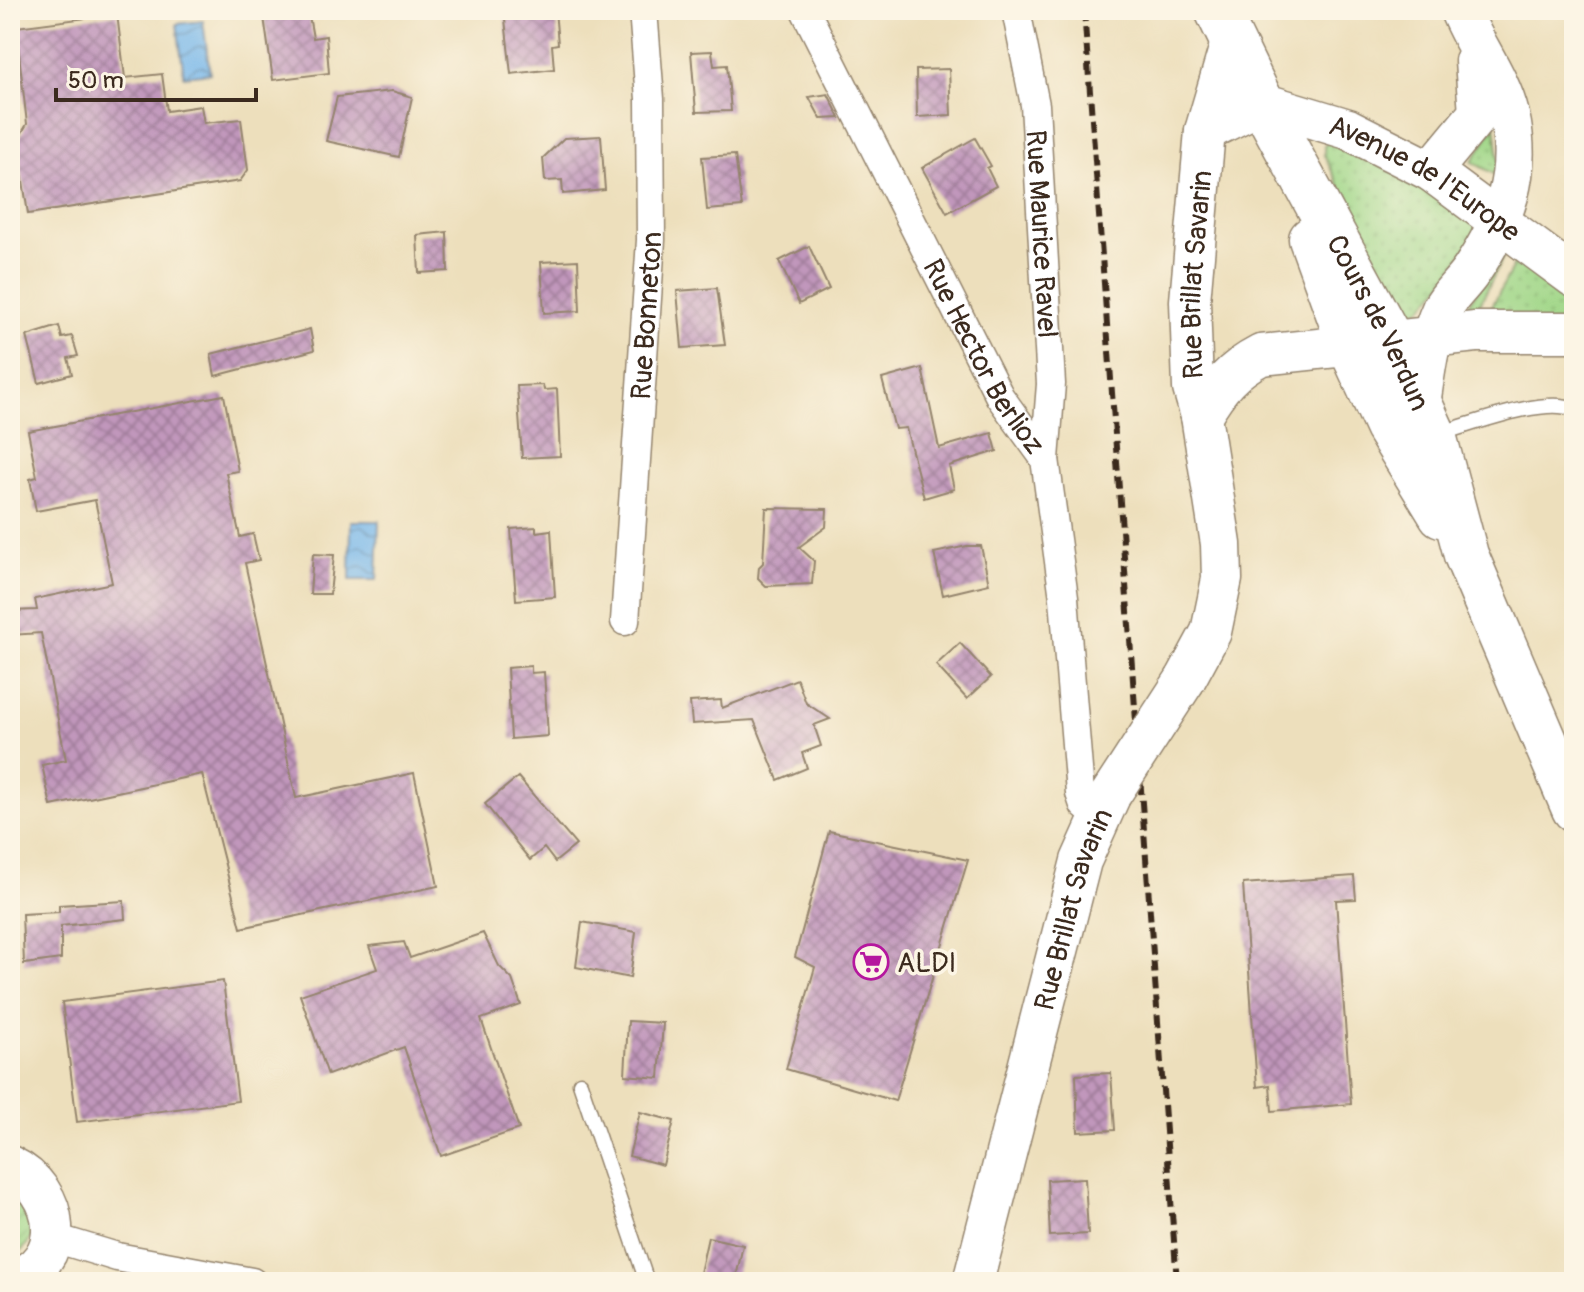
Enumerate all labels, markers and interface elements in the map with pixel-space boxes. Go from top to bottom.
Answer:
scale bar [56,52,256,102]
text: 50 m [68,66,124,95]
street label: Avenue de l'Europe [1325,108,1527,250]
street label: Rue Maurice Ravel [1017,129,1064,339]
street label: Rue Brillat Savarin [1174,169,1220,380]
street label: Cours de Verdun [1318,229,1437,416]
street label: Rue Bonneton [624,232,670,401]
street label: Rue Hector Berlioz [914,254,1052,461]
street label: Rue Brillat Savarin [1027,803,1121,1014]
supermarket icon: ALDI [852,943,890,981]
place label: ALDI [897,946,956,981]

